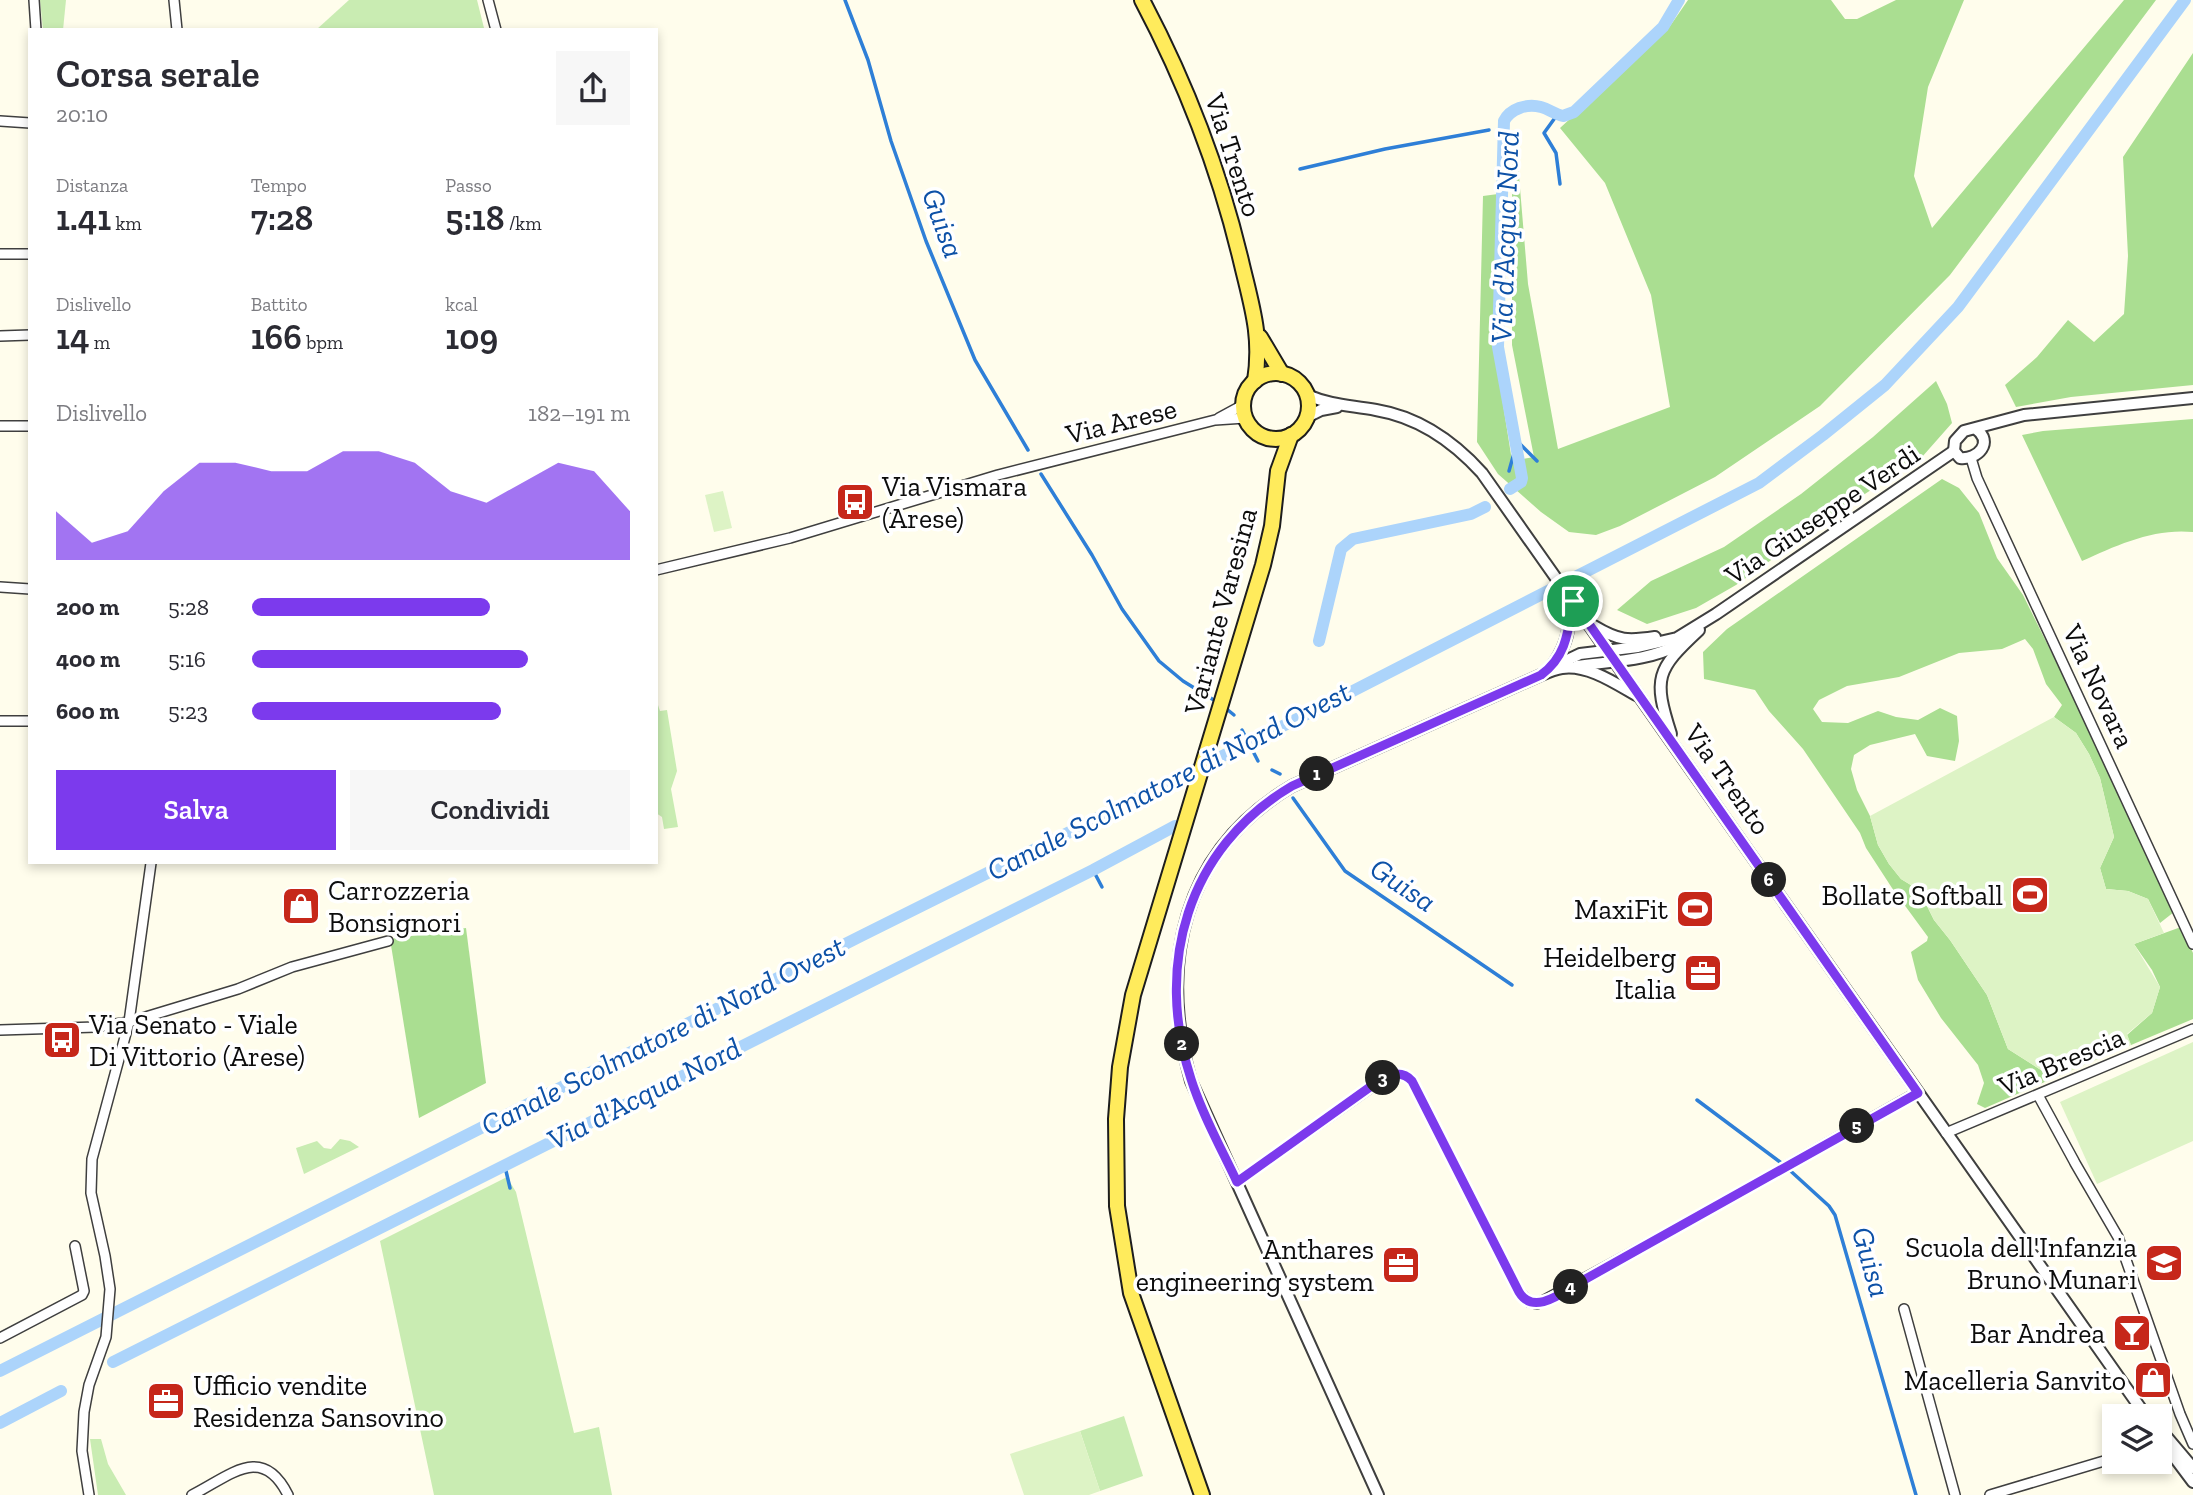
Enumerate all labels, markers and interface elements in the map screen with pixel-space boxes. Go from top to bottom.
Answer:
text: Corsa serale [56,51,260,97]
button: share [556,51,630,125]
street label: Via Trento [1198,88,1269,221]
text: 20:10 [56,100,108,128]
water label: Via d'Acqua Nord [1483,130,1527,344]
text: Distanza [56,174,128,197]
text: Tempo [251,174,307,197]
text: Passo [445,174,492,197]
water label: Guisa [914,183,972,263]
text: 1.41 [56,197,111,239]
text: 7:28 [251,197,313,239]
text: 5:18 [445,197,505,239]
text: km [111,212,142,235]
text: /km [505,212,542,235]
text: Dislivello [56,293,131,316]
text: Battito [251,293,308,316]
text: kcal [445,293,478,316]
text: 14 [56,316,89,358]
text: 166 [251,316,302,358]
text: 109 [445,316,498,358]
text: m [89,331,110,354]
text: bpm [302,331,343,354]
street label: Via Arese [1061,392,1180,451]
text: Dislivello [56,399,147,427]
text: 182–191 m [528,399,630,427]
street label: Via Giuseppe Verdi [1718,437,1926,592]
place label: Via Vismara (Arese) [881,470,1027,535]
bus stop icon: Via Vismara (Arese) [834,481,876,523]
street label: Variante Varesina [1177,504,1264,719]
pin [1543,571,1603,631]
icon: arrive [1554,582,1592,620]
text: 200 m [56,593,119,621]
text: 5:28 [168,593,209,621]
street label: Via Novara [2055,618,2142,754]
text: 400 m [56,645,120,673]
text: 5:16 [168,645,206,673]
water label: Canale Scolmatore di Nord Ovest [981,673,1357,889]
text: 600 m [56,697,119,725]
text: 5:23 [168,697,208,725]
street label: Via Trento [1677,717,1778,841]
pin: 1 [1300,756,1334,792]
text: 1 [1313,762,1320,785]
button: Salva [56,770,336,850]
button: Condividi [350,770,630,850]
water label: Guisa [1363,850,1443,920]
pin: 6 [1752,862,1786,898]
text: 6 [1763,868,1774,891]
place label: Carrozzeria Bonsignori [328,874,470,939]
sports icon: Bollate Softball [2009,874,2051,916]
place label: Bollate Softball [1821,879,2003,912]
shop icon: Carrozzeria Bonsignori [280,885,322,927]
sports icon: MaxiFit [1674,888,1716,930]
place label: MaxiFit [1574,893,1669,926]
water label: Canale Scolmatore di Nord Ovest [475,928,851,1144]
place label: Heidelberg Italia [1543,941,1676,1006]
office icon: Heidelberg Italia [1682,952,1724,994]
place label: Via Senato - Viale Di Vittorio (Arese) [88,1008,305,1073]
bus stop icon: Via Senato - Viale Di Vittorio (Arese) [41,1019,83,1061]
street label: Via Brescia [1992,1020,2130,1103]
pin: 2 [1164,1026,1200,1062]
water label: Via d'Acqua Nord [541,1030,747,1158]
text: 2 [1176,1032,1187,1055]
pin: 3 [1366,1060,1400,1096]
text: 3 [1377,1066,1388,1089]
pin: 5 [1840,1108,1874,1144]
text: 5 [1852,1114,1861,1137]
water label: Guisa [1844,1223,1898,1301]
place label: Scuola dell'Infanzia Bruno Munari [1905,1231,2137,1296]
place label: Anthares engineering system [1136,1233,1374,1298]
school or university icon: Scuola dell'Infanzia Bruno Munari [2143,1242,2185,1284]
office icon: Anthares engineering system [1380,1244,1422,1286]
pin: 4 [1554,1270,1588,1304]
text: 4 [1565,1275,1576,1298]
bar icon: Bar Andrea [2111,1312,2153,1354]
place label: Bar Andrea [1970,1317,2105,1350]
shop icon: Macelleria Sanvito [2132,1359,2174,1401]
place label: Macelleria Sanvito [1904,1364,2126,1397]
place label: Ufficio vendite Residenza Sansovino [193,1369,444,1434]
office icon: Ufficio vendite Residenza Sansovino [145,1380,187,1422]
map controls [2102,1404,2172,1474]
button: layers [2102,1404,2172,1474]

